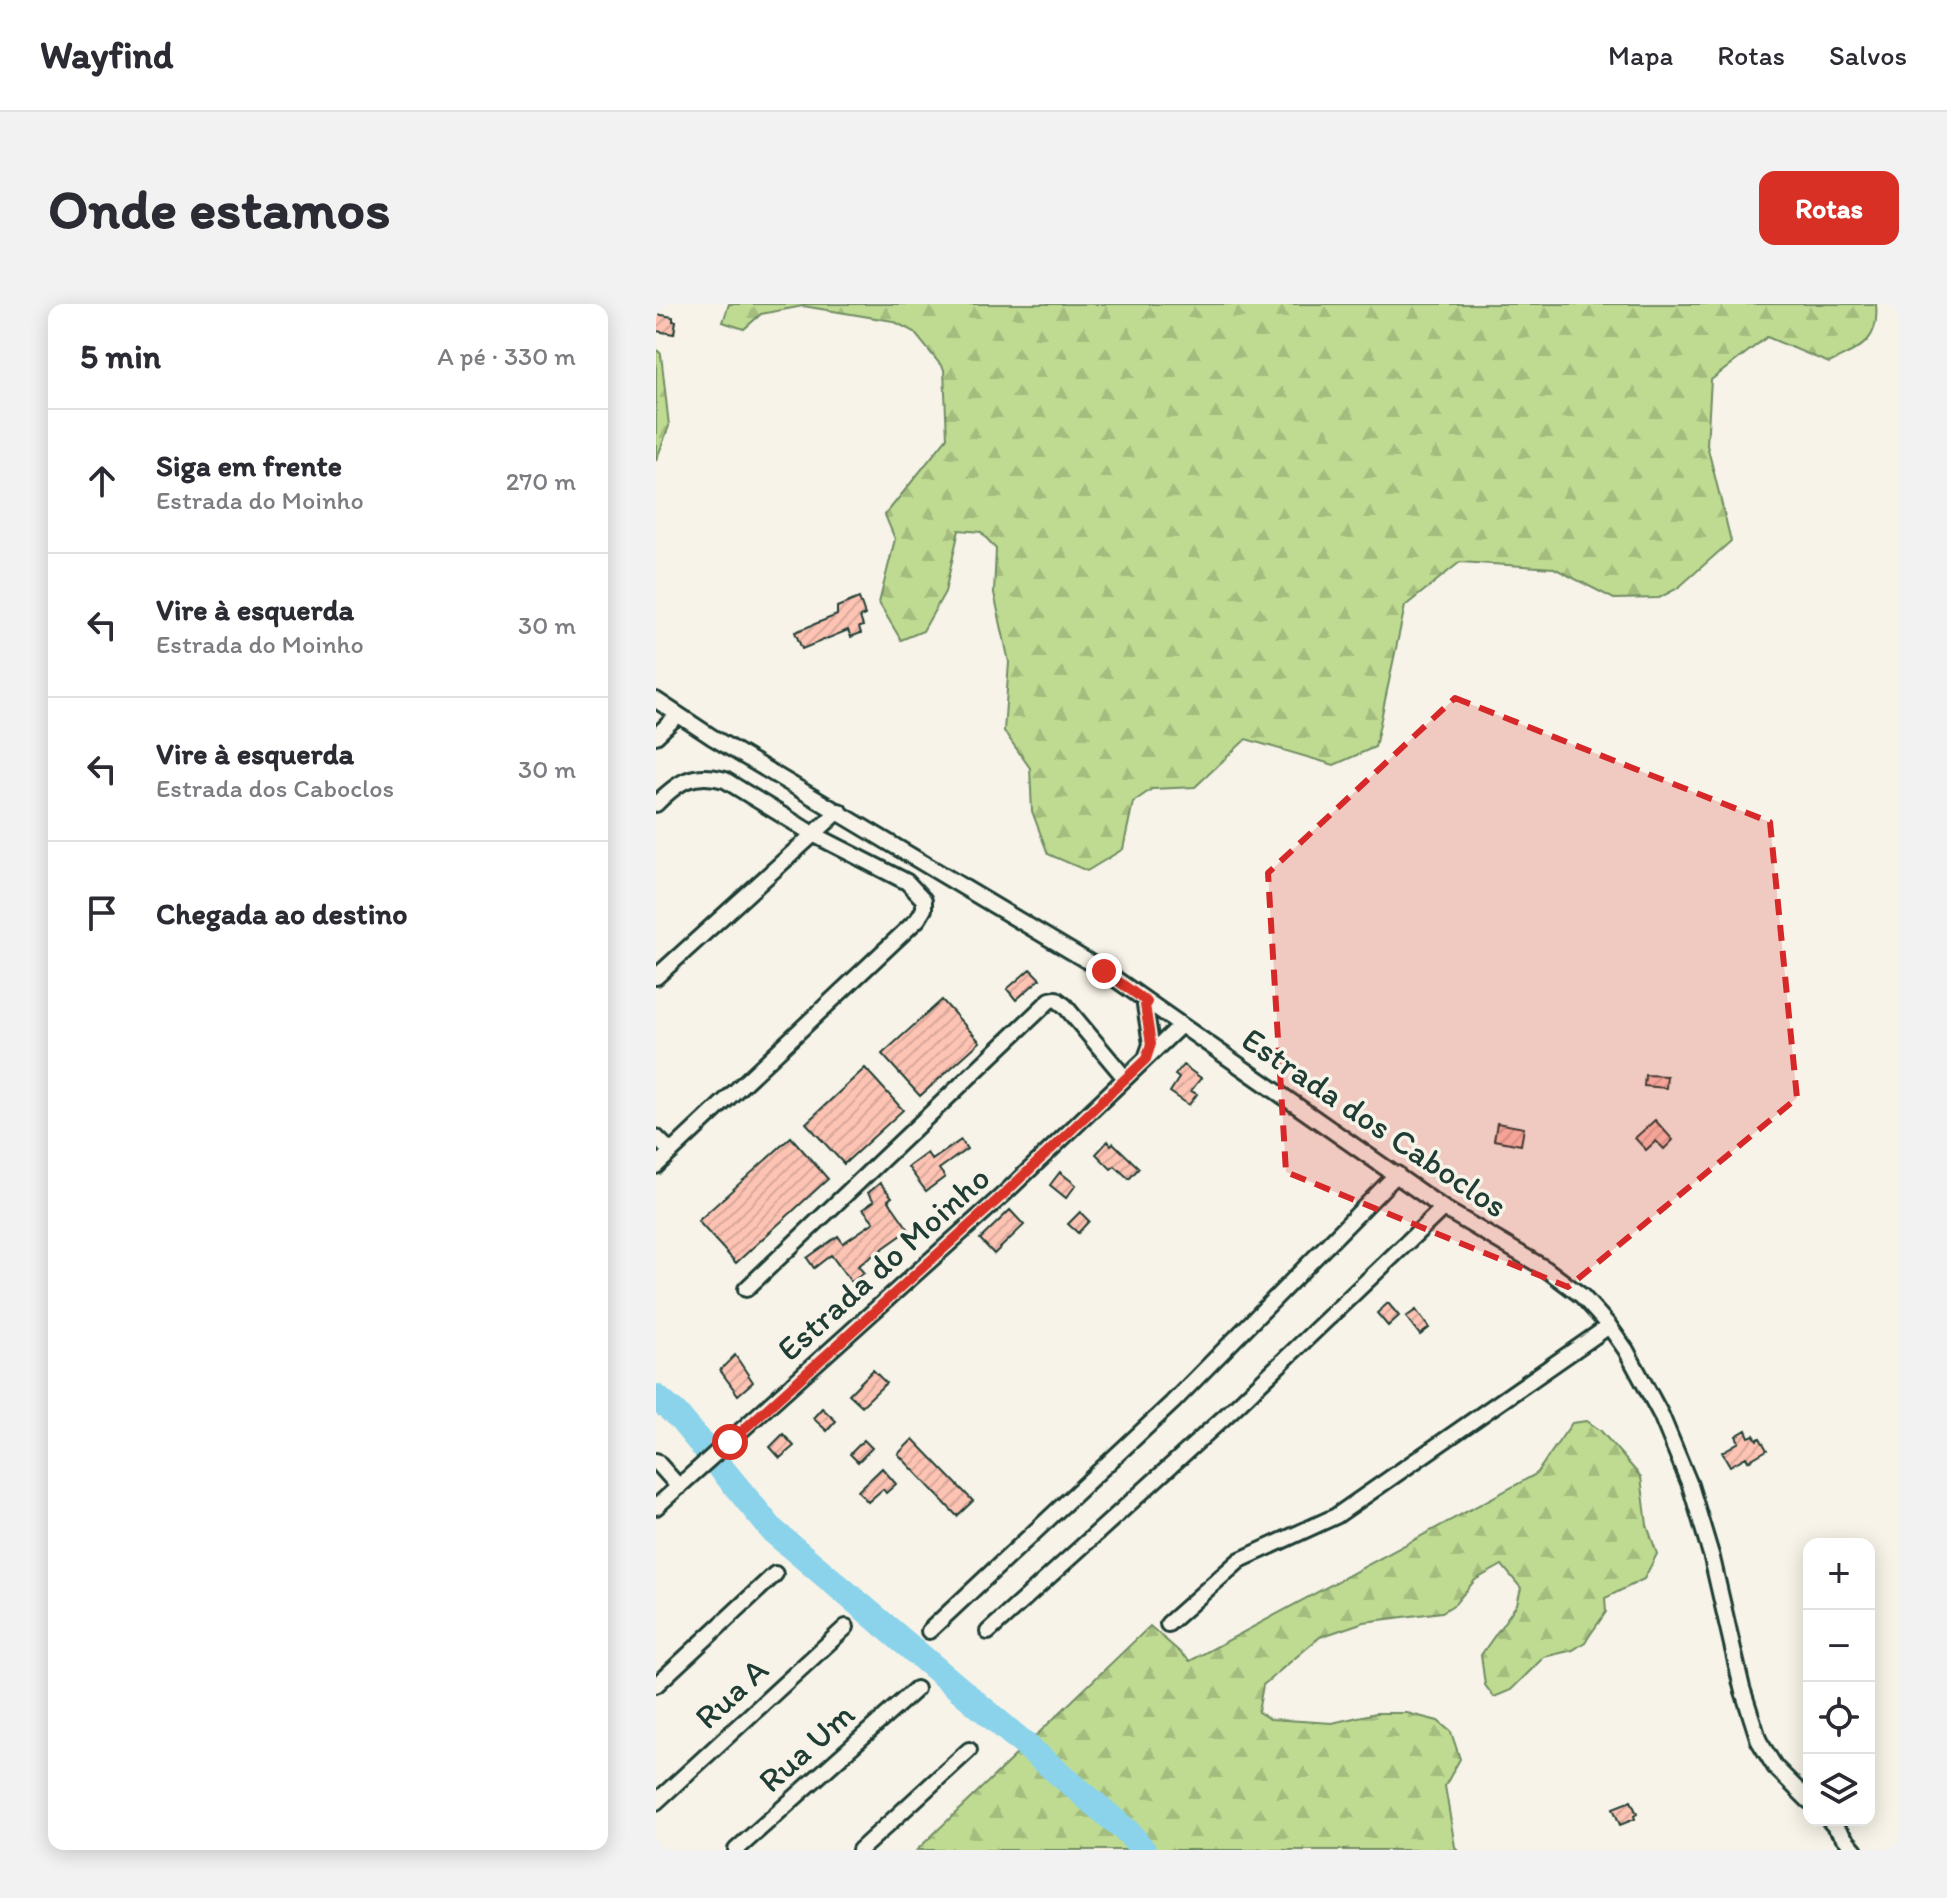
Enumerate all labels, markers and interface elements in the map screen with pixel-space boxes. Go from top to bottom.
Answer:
text: Wayfind [40,32,173,78]
text: Mapa [1608,38,1673,72]
text: Rotas [1717,38,1785,72]
text: Salvos [1829,38,1907,72]
button: Rotas [1759,171,1899,245]
text: Onde estamos [48,175,390,242]
text: 5 min [80,336,161,377]
text: A pé · 330 m [437,340,576,372]
text: Siga em frente [156,447,342,484]
icon: ahead [80,459,124,503]
text: 270 m [506,465,576,497]
text: Estrada do Moinho [156,484,364,516]
text: Vire à esquerda [156,591,354,628]
icon: left [80,603,124,647]
text: 30 m [518,609,576,641]
text: Estrada do Moinho [156,628,364,660]
text: Vire à esquerda [156,735,354,772]
icon: left [80,747,124,791]
text: 30 m [518,753,576,785]
text: Estrada dos Caboclos [156,772,394,804]
icon: arrive [80,891,124,935]
text: Chegada ao destino [156,895,408,932]
route end [1086,953,1122,989]
street label: Estrada dos Caboclos [1234,1018,1515,1226]
street label: Estrada do Moinho [769,1157,998,1370]
route start [712,1424,748,1460]
map controls [1803,1538,1875,1826]
button: + [1803,1538,1875,1610]
button: − [1803,1610,1875,1682]
street label: Rua A [686,1649,777,1738]
button: locate [1803,1682,1875,1754]
street label: Rua Um [750,1694,863,1801]
button: layers [1803,1754,1875,1826]

